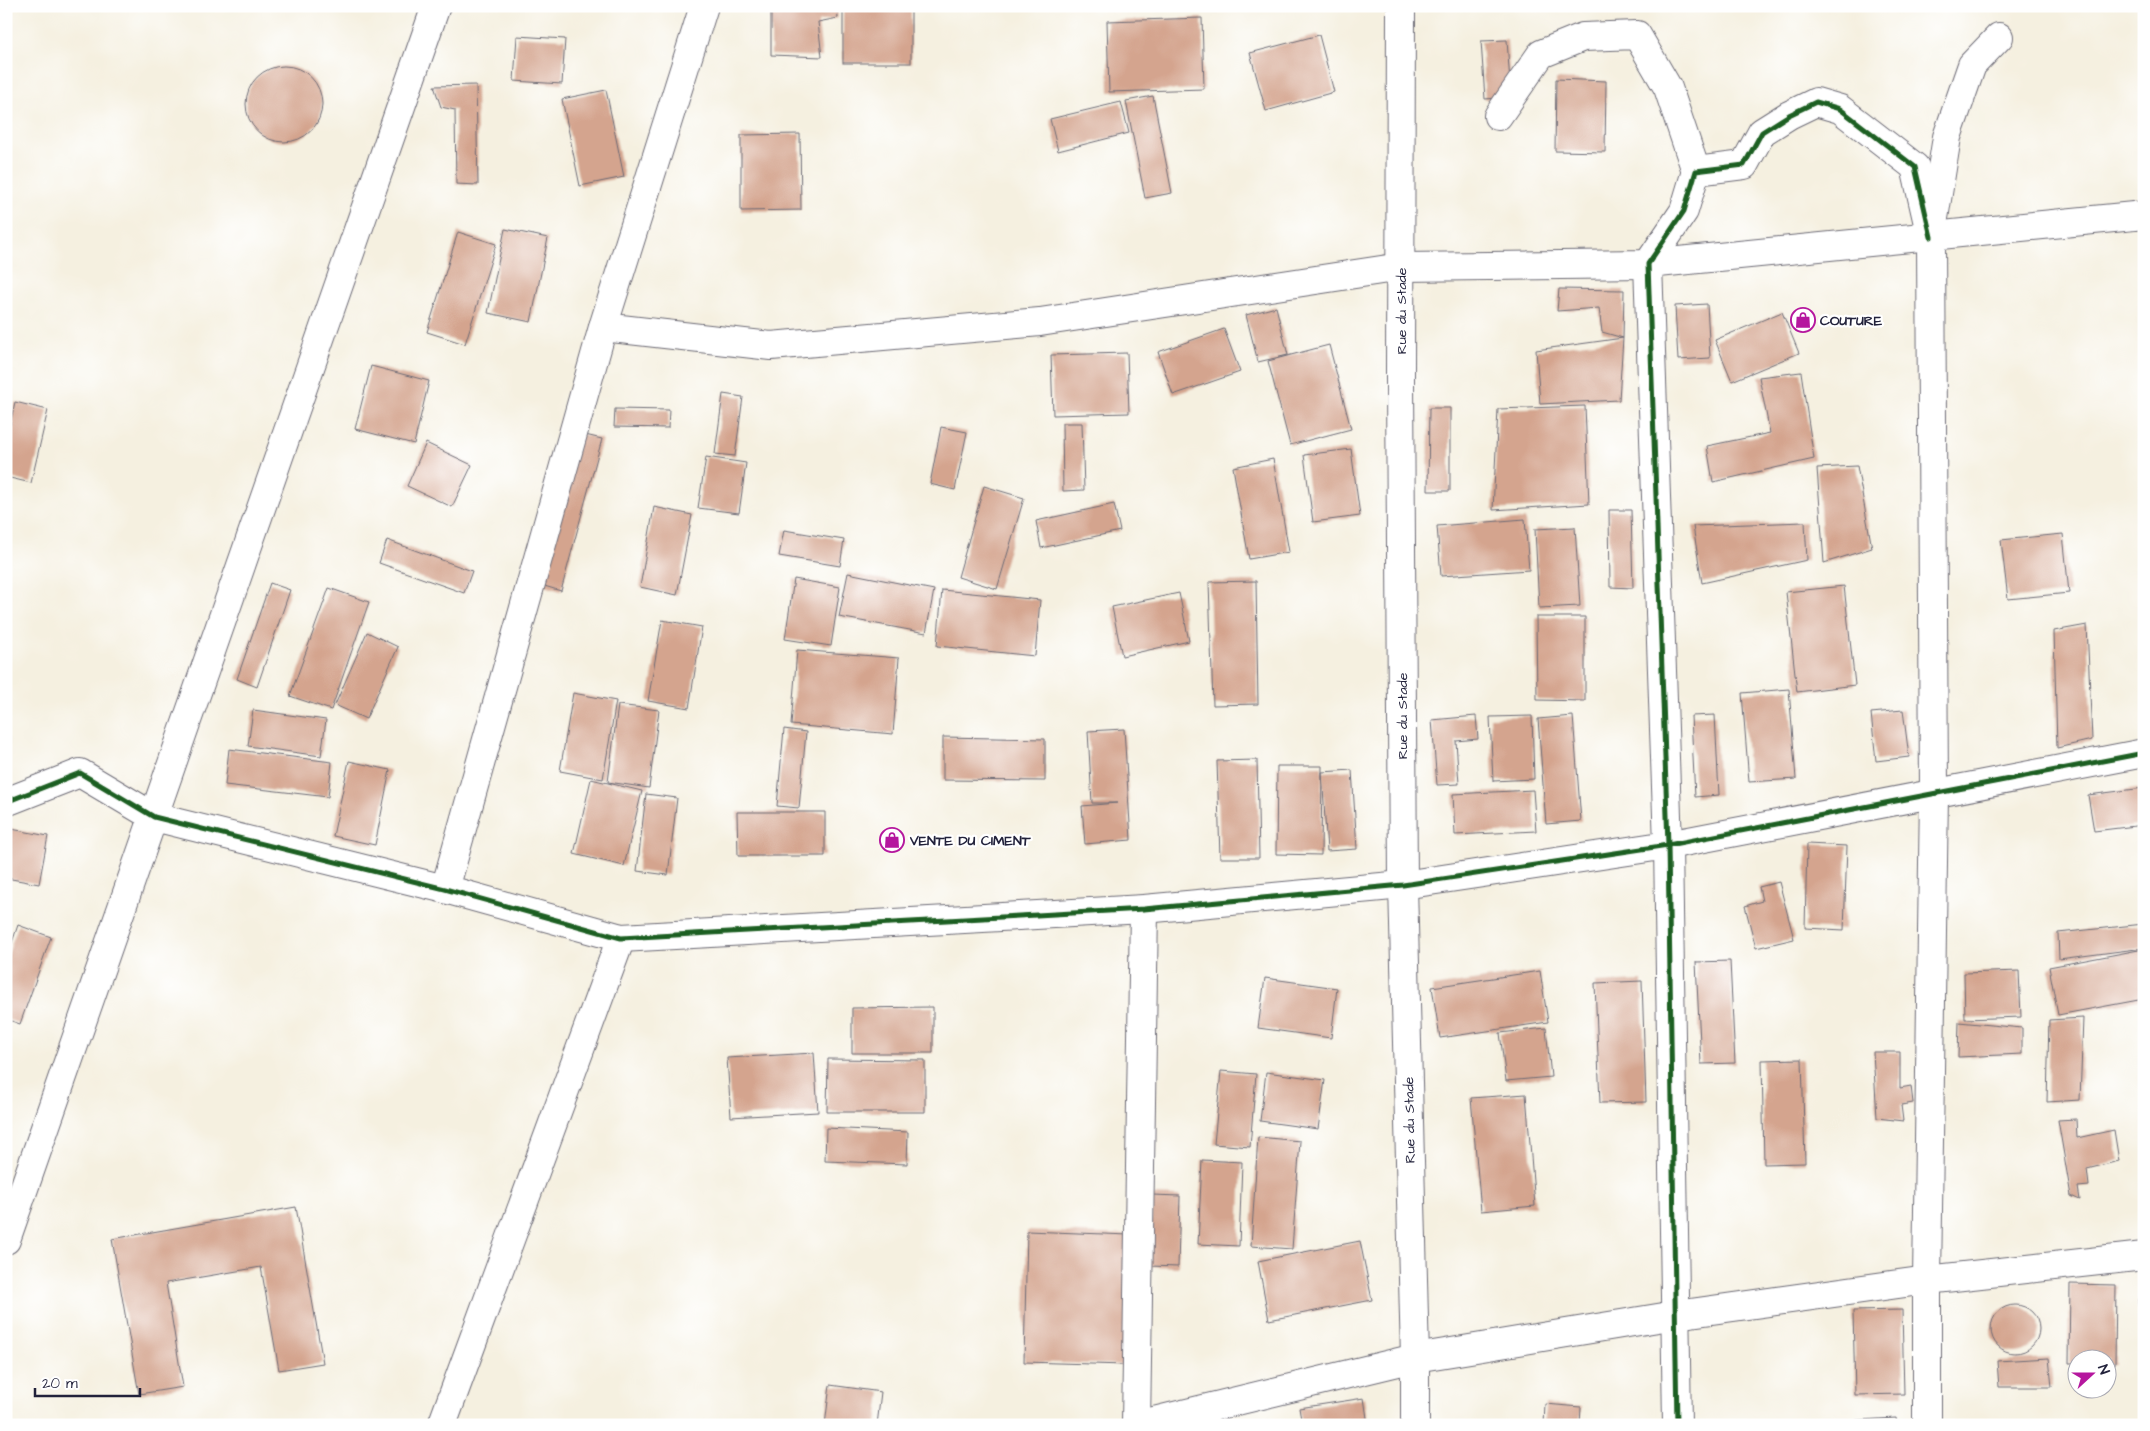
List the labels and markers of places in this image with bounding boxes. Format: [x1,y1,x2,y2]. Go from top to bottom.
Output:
shop icon: COUTURE [1790,307,1816,333]
place label: COUTURE [1820,311,1883,331]
shop icon: VENTE DU CIMENT [879,827,905,853]
place label: VENTE DU CIMENT [909,831,1031,851]

